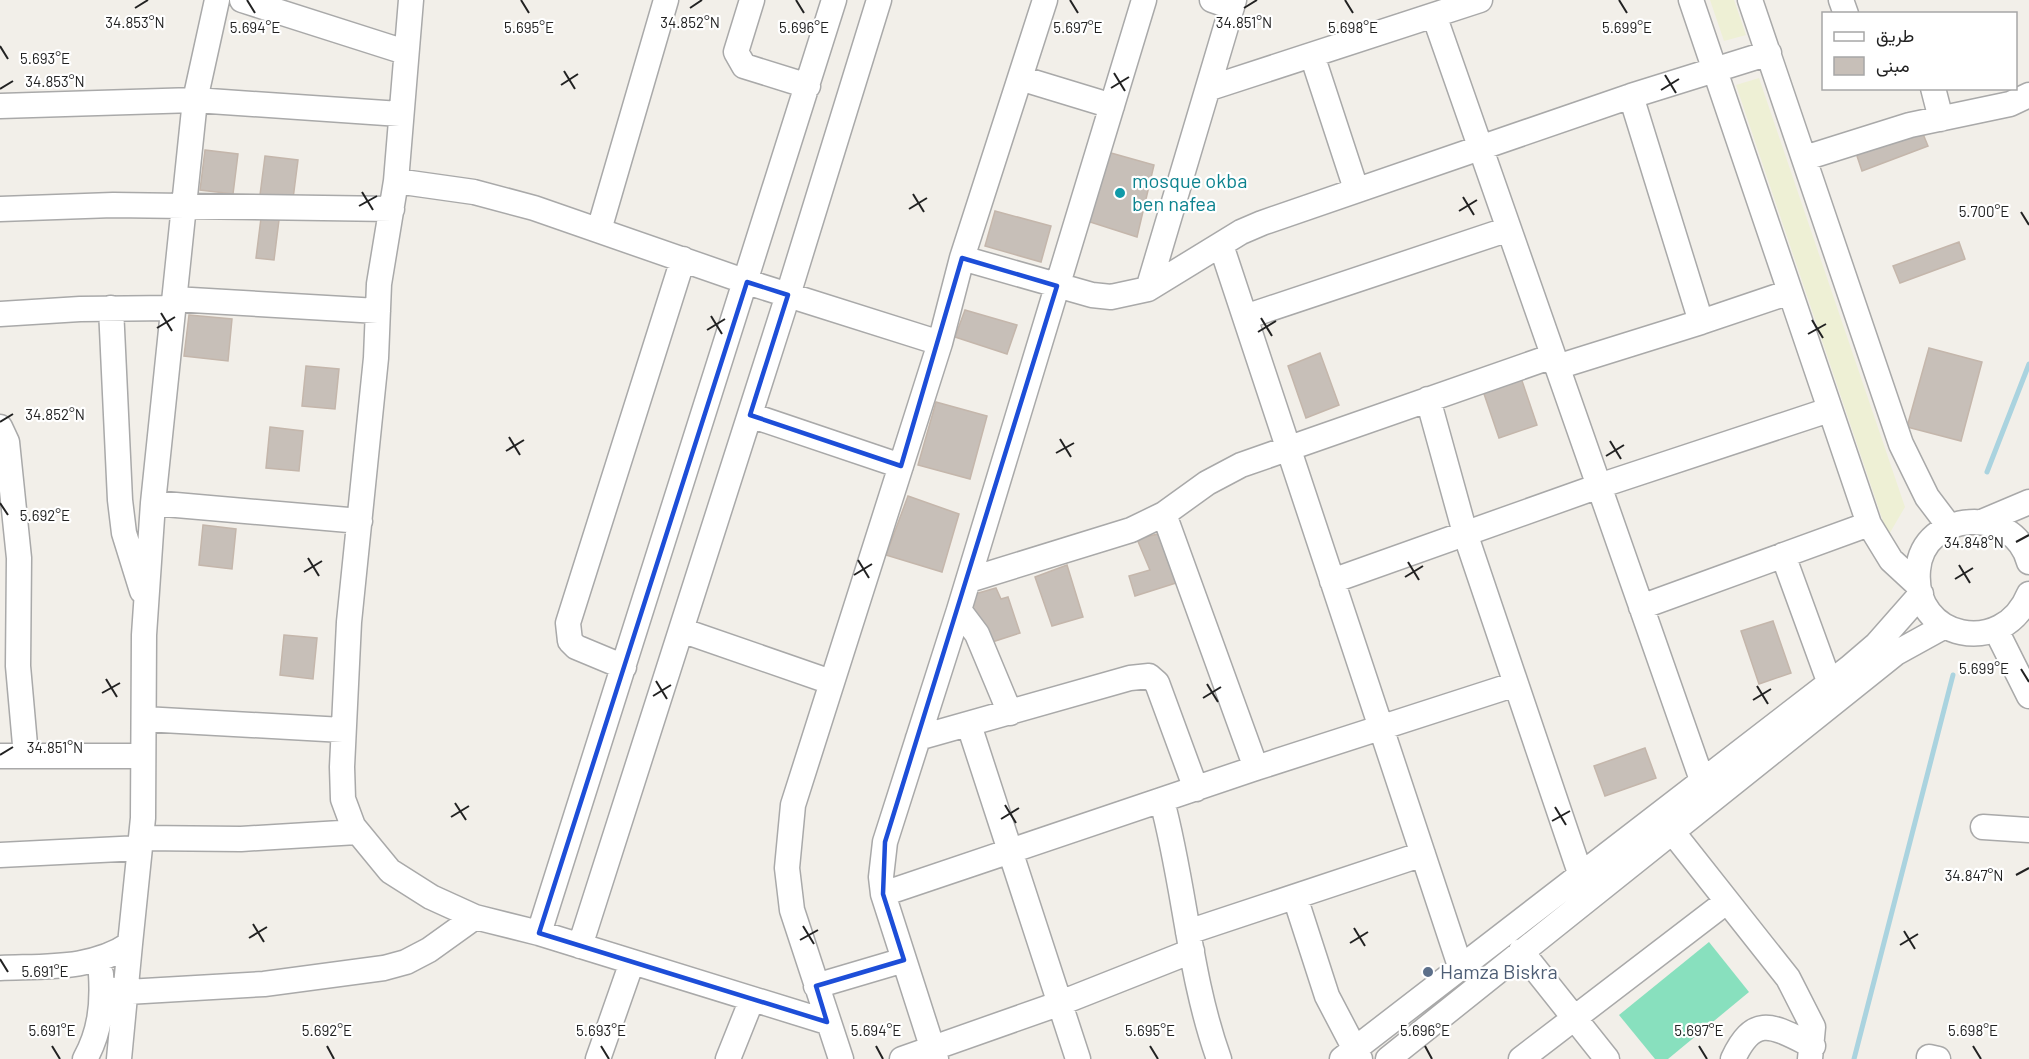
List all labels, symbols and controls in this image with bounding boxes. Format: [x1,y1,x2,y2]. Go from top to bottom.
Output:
legend [1822,12,2017,90]
text: 34.853°N [105,13,165,31]
text: 34.852°N [660,13,720,31]
text: 34.851°N [1216,13,1272,31]
text: 5.694°E [230,18,280,36]
text: 5.695°E [504,18,554,36]
text: 5.696°E [779,18,829,36]
text: 5.697°E [1053,18,1103,36]
text: 5.698°E [1328,18,1378,36]
text: 5.699°E [1602,18,1652,36]
text: طريق [1876,24,1914,47]
text: 5.693°E [20,49,70,67]
text: مبنى [1876,54,1910,77]
text: 34.853°N [25,72,85,90]
place label: mosque okba ben nafea [1132,168,1247,215]
marker: mosque okba ben nafea [1113,186,1127,200]
text: 5.700°E [1959,202,2009,220]
text: 34.852°N [25,405,85,423]
text: 5.692°E [20,506,70,524]
text: 34.848°N [1944,533,2004,551]
text: 5.699°E [1959,659,2009,677]
text: 34.851°N [27,738,83,756]
text: 34.847°N [1945,866,2003,884]
place label: Hamza Biskra [1440,959,1558,983]
text: 5.691°E [21,962,69,980]
marker: Hamza Biskra [1421,965,1435,979]
text: 5.691°E [28,1021,76,1039]
text: 5.692°E [302,1021,352,1039]
text: 5.693°E [576,1021,626,1039]
text: 5.694°E [851,1021,901,1039]
text: 5.695°E [1125,1021,1175,1039]
text: 5.696°E [1400,1021,1450,1039]
text: 5.697°E [1674,1021,1724,1039]
text: 5.698°E [1948,1021,1998,1039]

